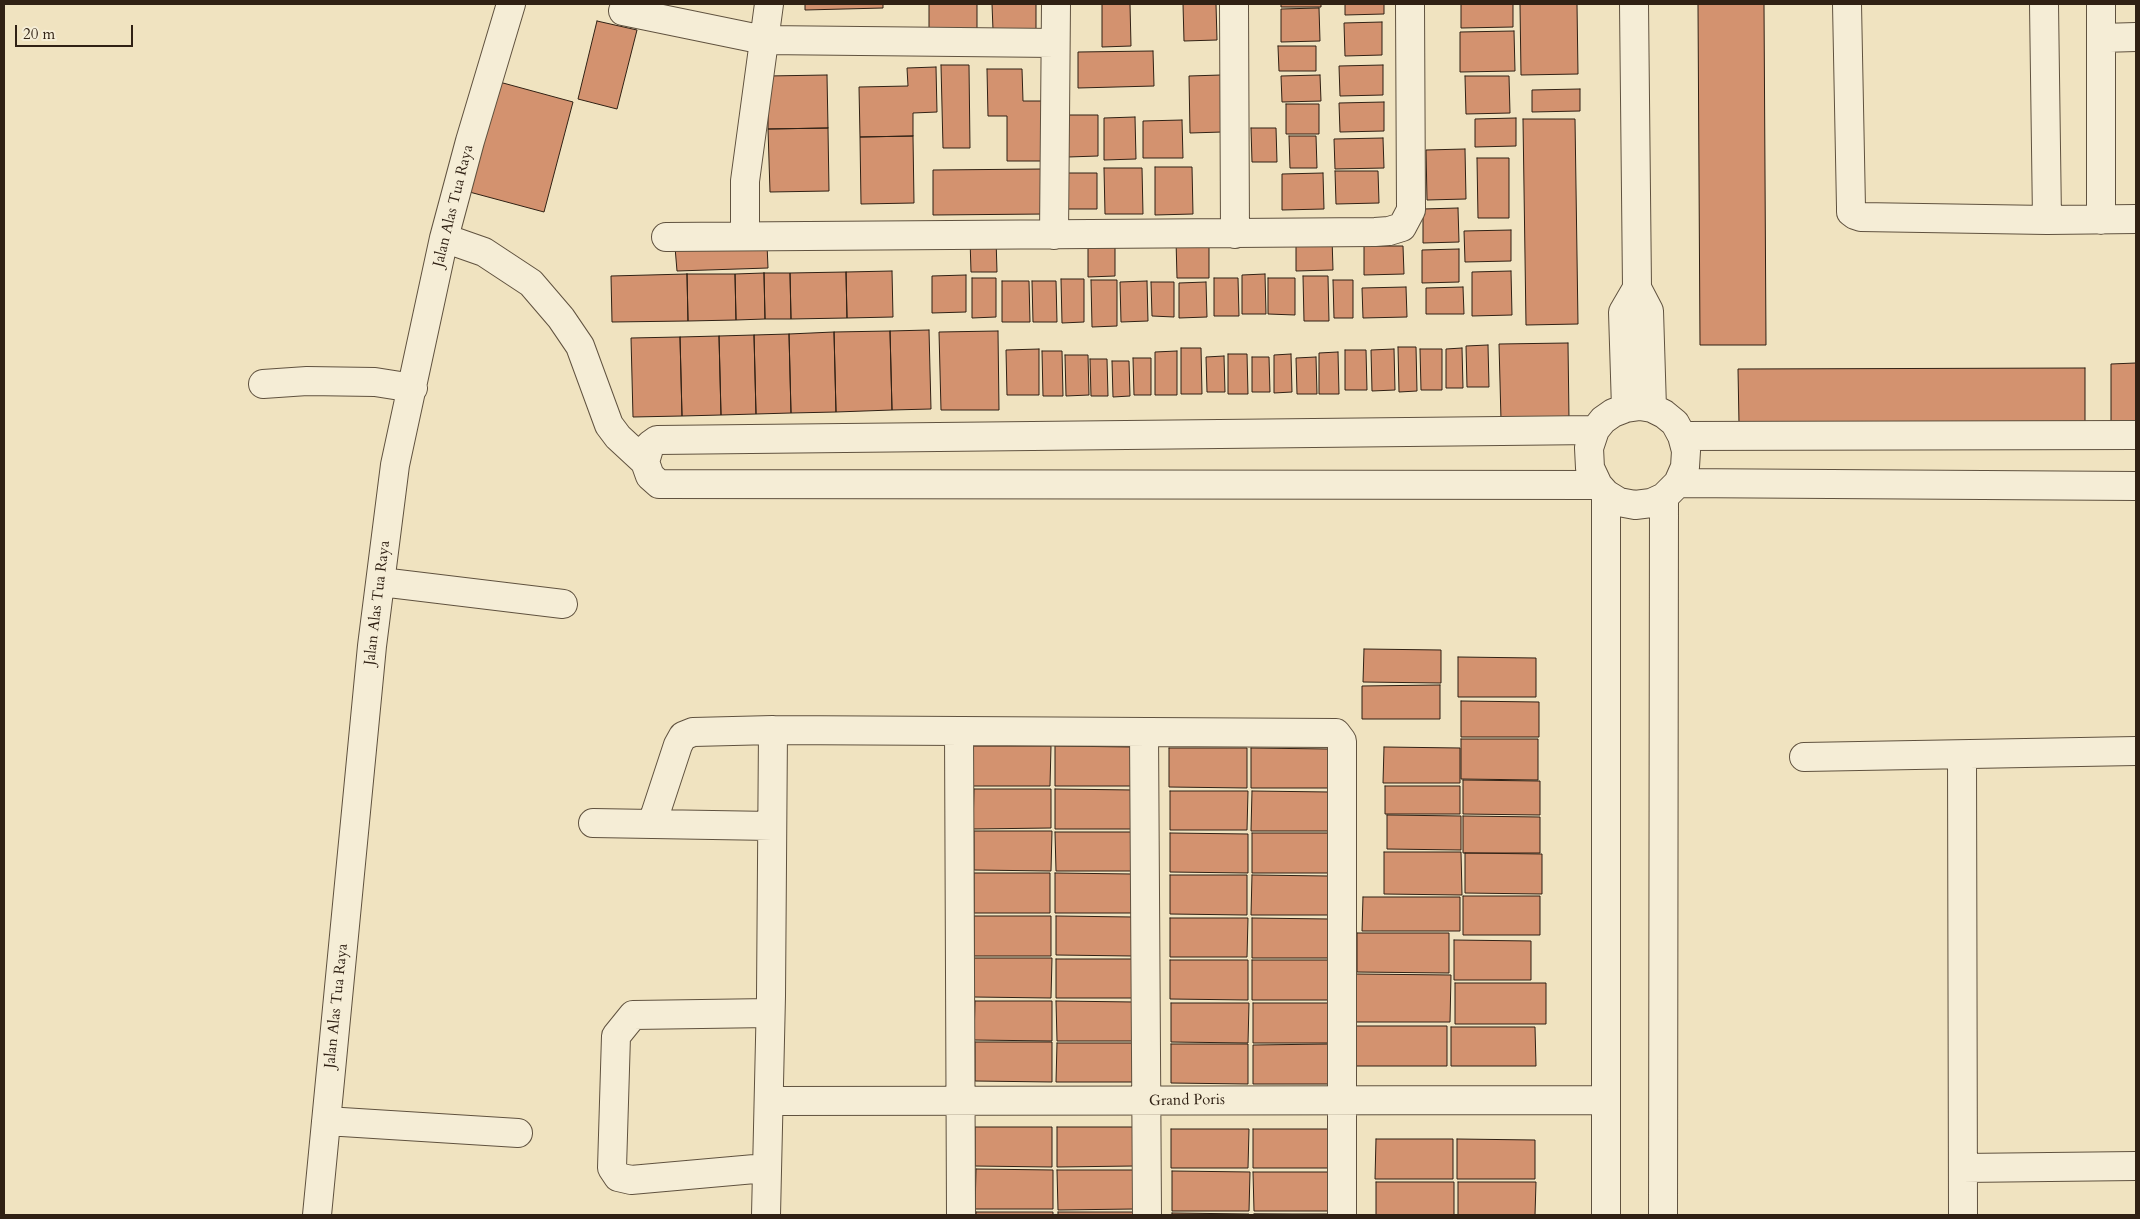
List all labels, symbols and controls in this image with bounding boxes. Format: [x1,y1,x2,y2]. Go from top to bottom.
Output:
scale bar [18,15,135,47]
text: 20 m [23,24,55,44]
street label: Jalan Alas Tua Raya [430,143,478,269]
street label: Jalan Alas Tua Raya [361,540,395,666]
street label: Jalan Alas Tua Raya [321,943,353,1069]
street label: Grand Poris [1149,1091,1225,1111]

